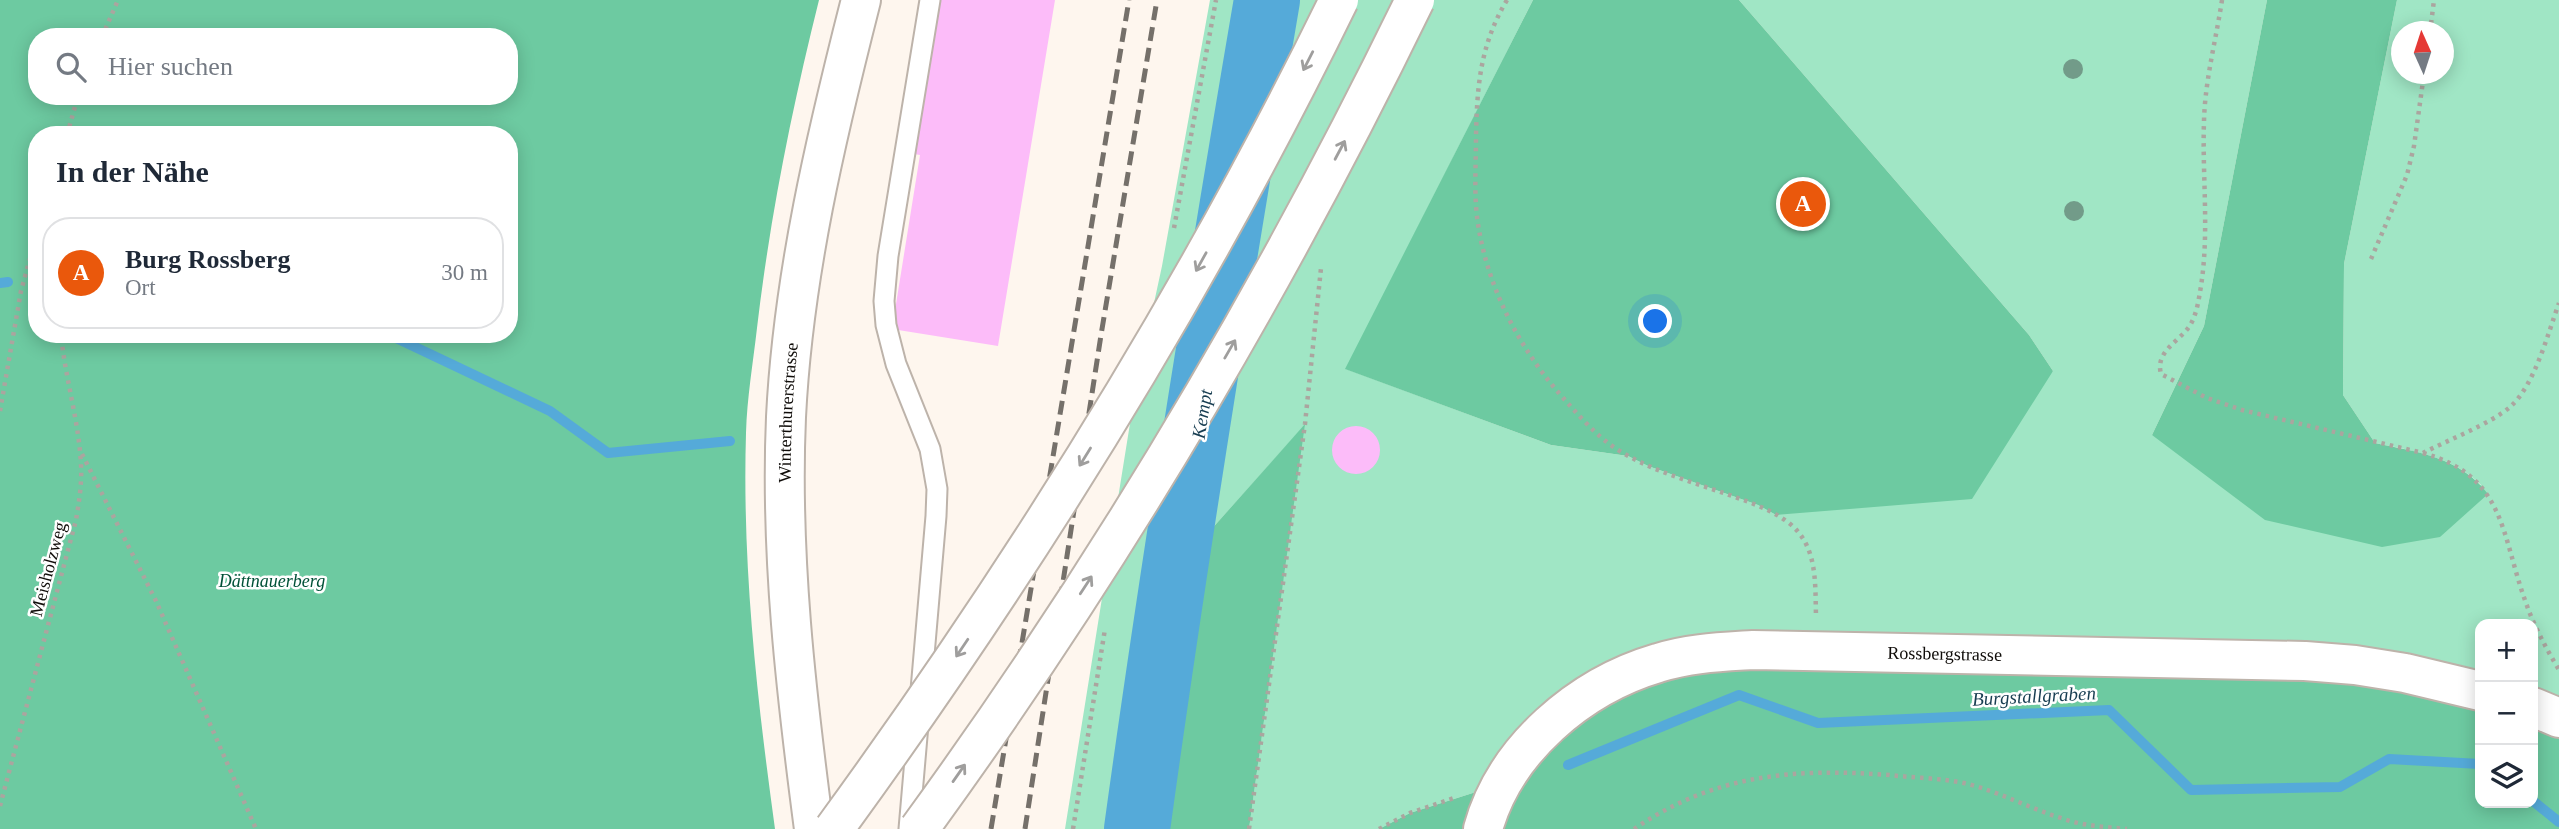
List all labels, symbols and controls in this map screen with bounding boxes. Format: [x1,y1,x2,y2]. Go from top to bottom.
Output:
north arrow [2391,21,2454,84]
search box [28,28,518,105]
icon: search [52,48,90,86]
one-way arrow [1301,50,1315,71]
text: Hier suchen [108,52,233,81]
one-way arrow [1334,140,1347,161]
text: In der Nähe [56,155,209,188]
pin: A [1780,178,1826,230]
text: Burg Rossberg [125,245,290,274]
one-way arrow [1194,251,1208,271]
text: A [73,260,89,285]
text: 30 m [441,260,488,285]
text: Ort [125,275,156,300]
your location [1638,304,1672,338]
one-way arrow [1223,340,1237,360]
street label: Winterthurerstrasse [775,341,802,483]
water label: Kempt [1188,387,1216,441]
one-way arrow [1078,447,1092,467]
street label: Meisholzweg [26,520,70,618]
park label: Dättnauerberg [218,571,325,591]
one-way arrow [1079,576,1093,595]
map controls [2475,619,2538,808]
button: + [2475,619,2538,682]
one-way arrow [955,638,969,658]
street label: Rossbergstrasse [1887,643,2002,665]
water label: Burgstallgraben [1972,682,2096,710]
button: − [2475,682,2538,745]
button: layers [2475,745,2538,808]
one-way arrow [952,764,966,784]

